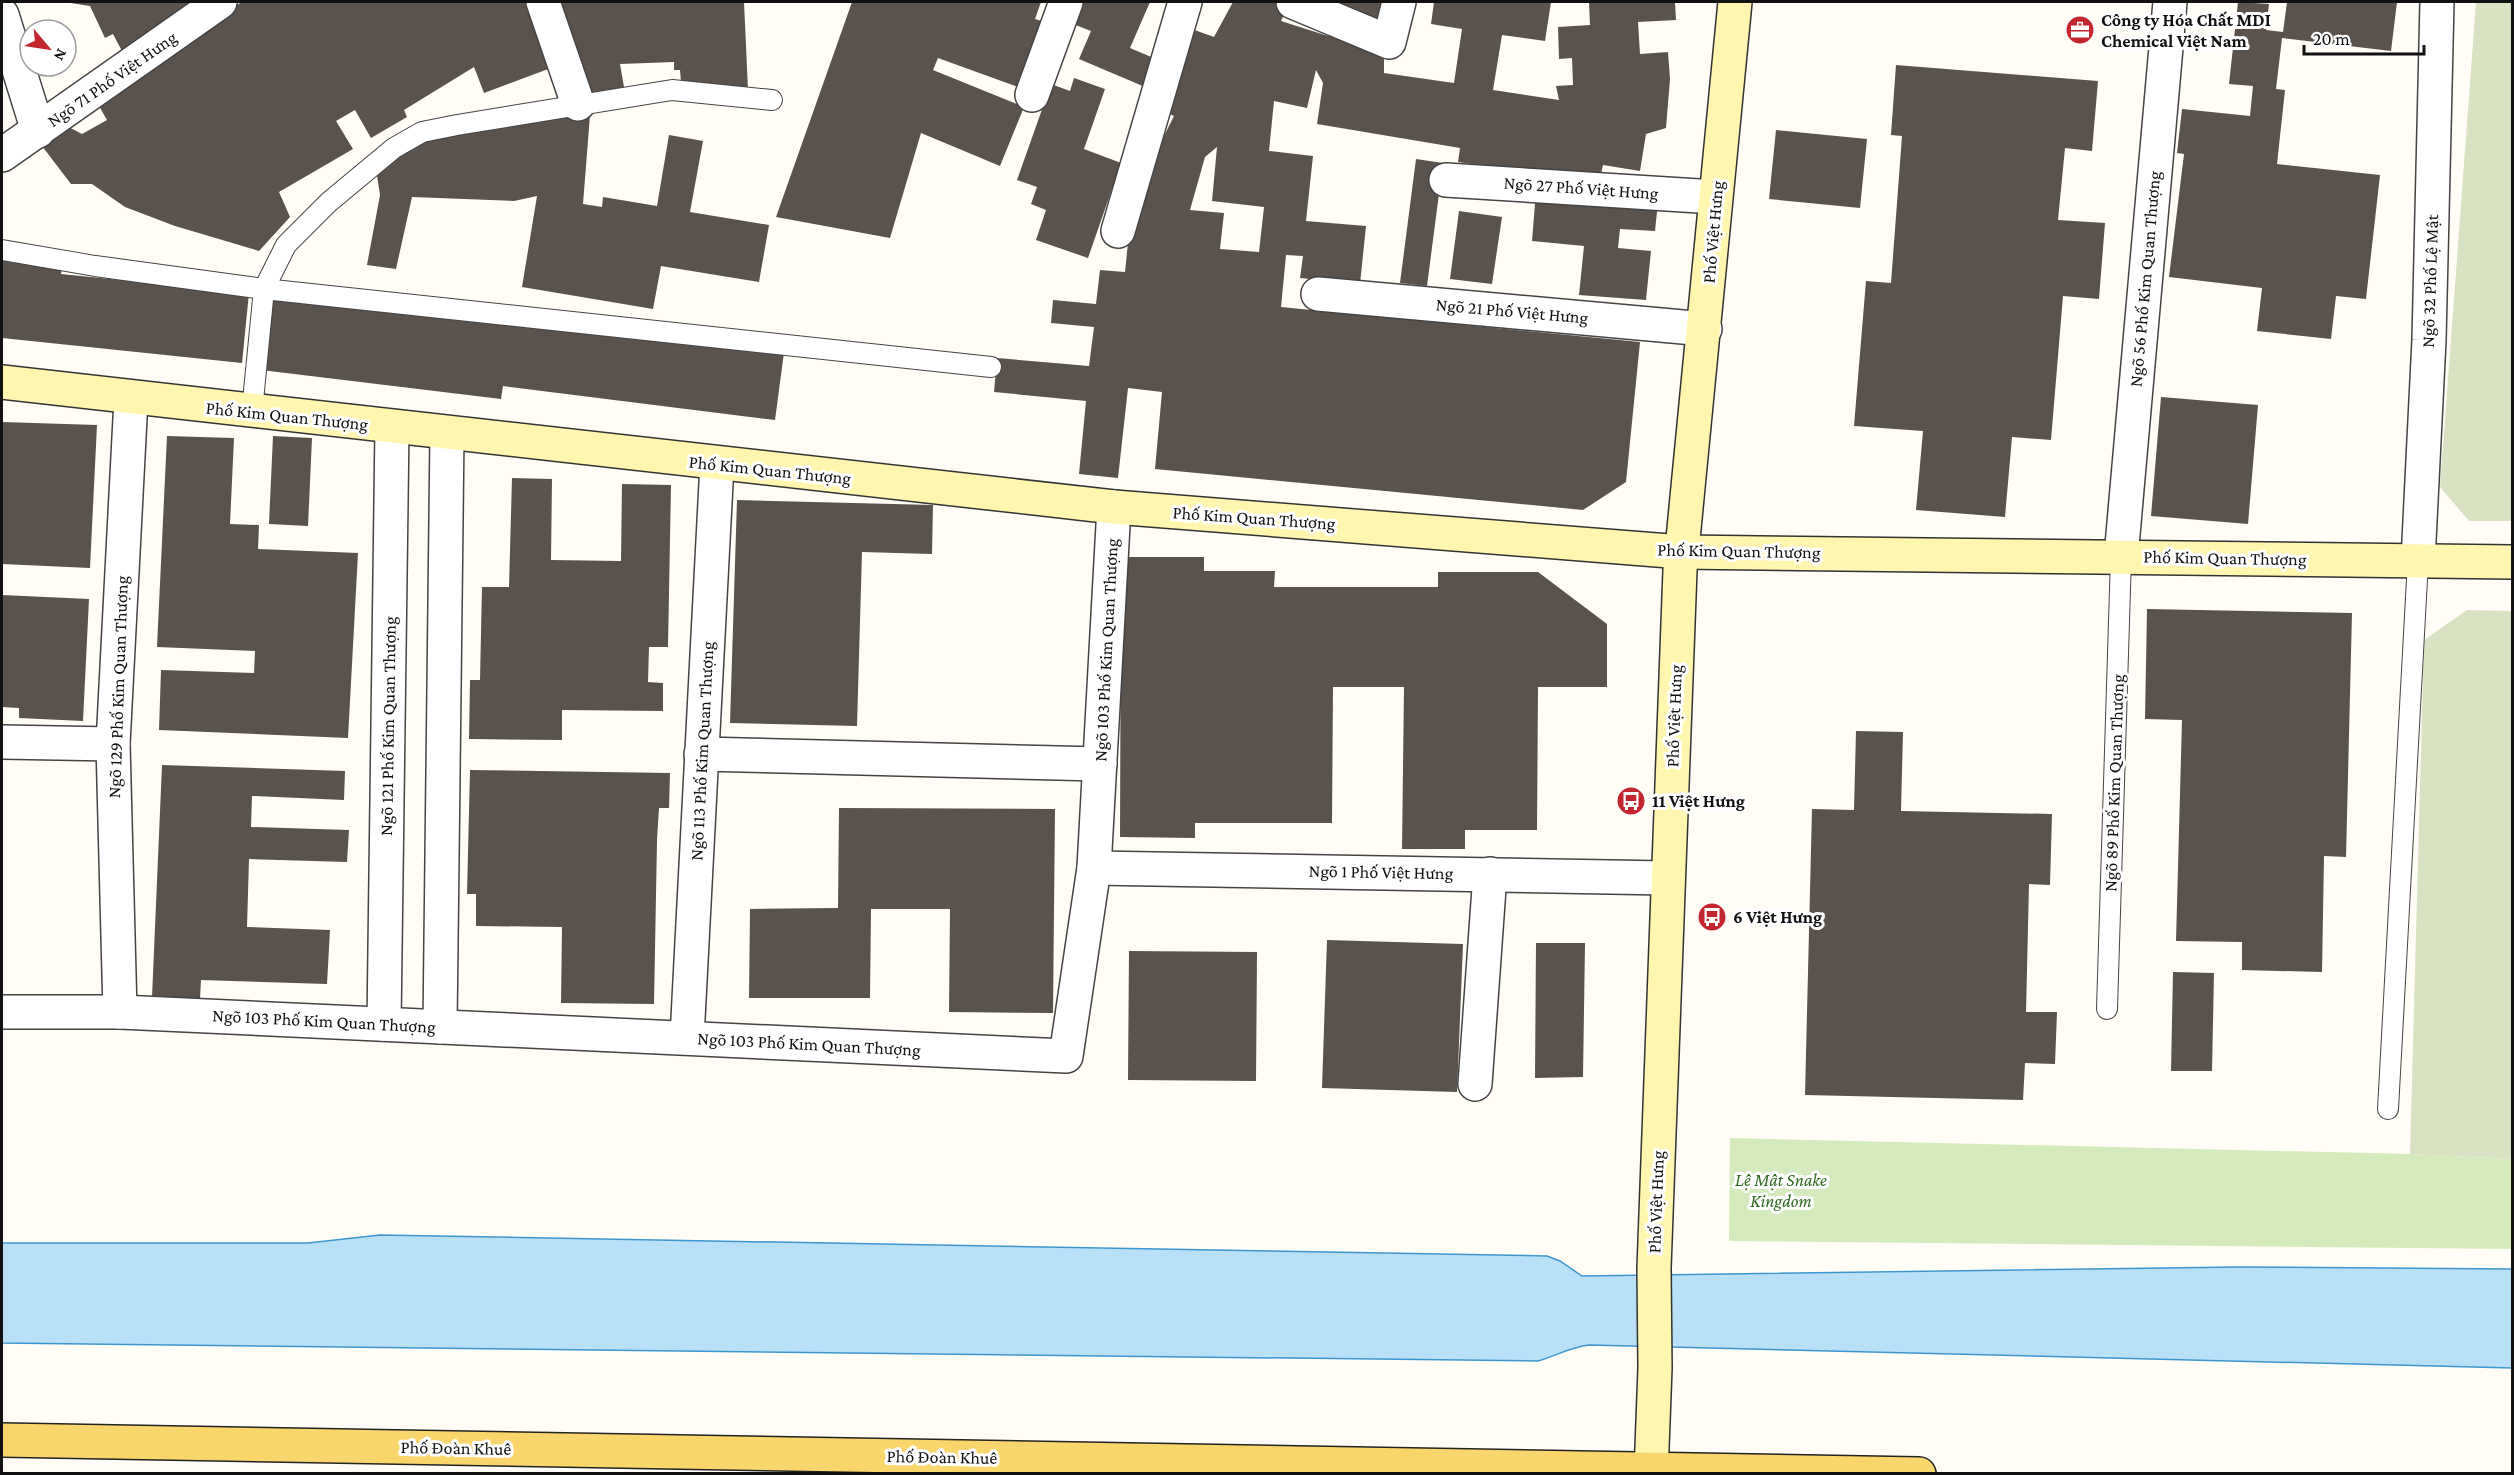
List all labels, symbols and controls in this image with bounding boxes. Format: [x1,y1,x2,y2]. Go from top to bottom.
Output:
place label: Công ty Hóa Chất MDI Chemical Việt Nam [2101,10,2271,51]
office icon: Công ty Hóa Chất MDI Chemical Việt Nam [2064,14,2096,46]
north arrow [18,18,78,78]
scale bar [2304,18,2424,56]
street label: Ngõ 71 Phố Việt Hưng [43,26,181,132]
text: 20 m [2313,29,2350,49]
street label: Ngõ 56 Phố Kim Quan Thượng [2126,170,2164,388]
street label: Ngõ 27 Phố Việt Hưng [1503,173,1659,203]
street label: Phố Việt Hưng [1699,180,1727,284]
street label: Ngõ 32 Phố Lệ Mật [2418,213,2442,348]
street label: Ngõ 21 Phố Việt Hưng [1435,294,1589,328]
street label: Phố Kim Quan Thượng [205,398,369,435]
street label: Phố Kim Quan Thượng [688,452,852,489]
street label: Phố Kim Quan Thượng [1172,502,1336,534]
street label: Ngõ 103 Phố Kim Quan Thượng [1090,538,1122,762]
street label: Phố Kim Quan Thượng [1657,540,1821,562]
street label: Phố Kim Quan Thượng [2143,547,2307,569]
street label: Ngõ 129 Phố Kim Quan Thượng [104,575,132,799]
street label: Ngõ 121 Phố Kim Quan Thượng [376,616,400,836]
street label: Ngõ 113 Phố Kim Quan Thượng [686,641,718,861]
street label: Phố Việt Hưng [1662,664,1686,768]
street label: Ngõ 89 Phố Kim Quan Thượng [2100,674,2128,892]
bus stop icon: 11 Việt Hưng [1615,785,1647,817]
place label: 11 Việt Hưng [1652,791,1745,811]
street label: Ngõ 1 Phố Việt Hưng [1309,861,1454,883]
bus stop icon: 6 Việt Hưng [1696,901,1728,933]
place label: 6 Việt Hưng [1733,907,1822,927]
street label: Ngõ 103 Phố Kim Quan Thượng [212,1005,436,1037]
street label: Ngõ 103 Phố Kim Quan Thượng [697,1028,921,1060]
street label: Phố Việt Hưng [1644,1150,1668,1254]
park label: Lệ Mật Snake Kingdom [1735,1170,1827,1211]
street label: Phố Đoàn Khuê [400,1437,512,1459]
street label: Phố Đoàn Khuê [886,1446,998,1468]

